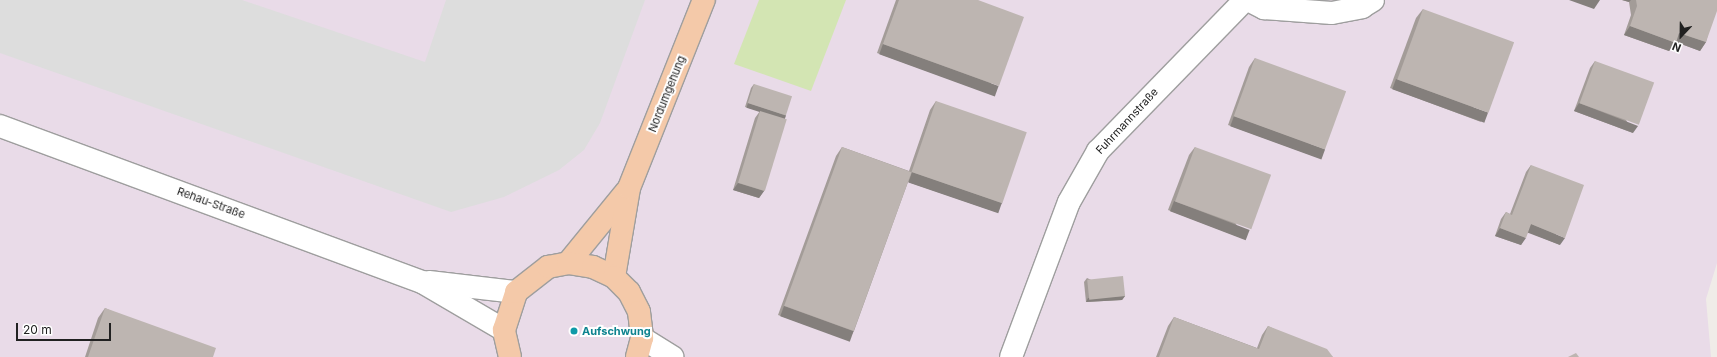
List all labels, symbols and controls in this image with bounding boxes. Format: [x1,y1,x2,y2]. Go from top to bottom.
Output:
north arrow [1661,16,1701,56]
text: N [1670,39,1683,55]
street label: Nordumgehung [646,54,688,134]
street label: Fuhrmannstraße [1093,85,1161,157]
street label: Rehau-Straße [175,185,247,221]
scale bar [18,315,113,341]
text: 20 m [23,322,52,337]
place label: Aufschwung [582,324,651,338]
marker: Aufschwung [569,326,579,336]

